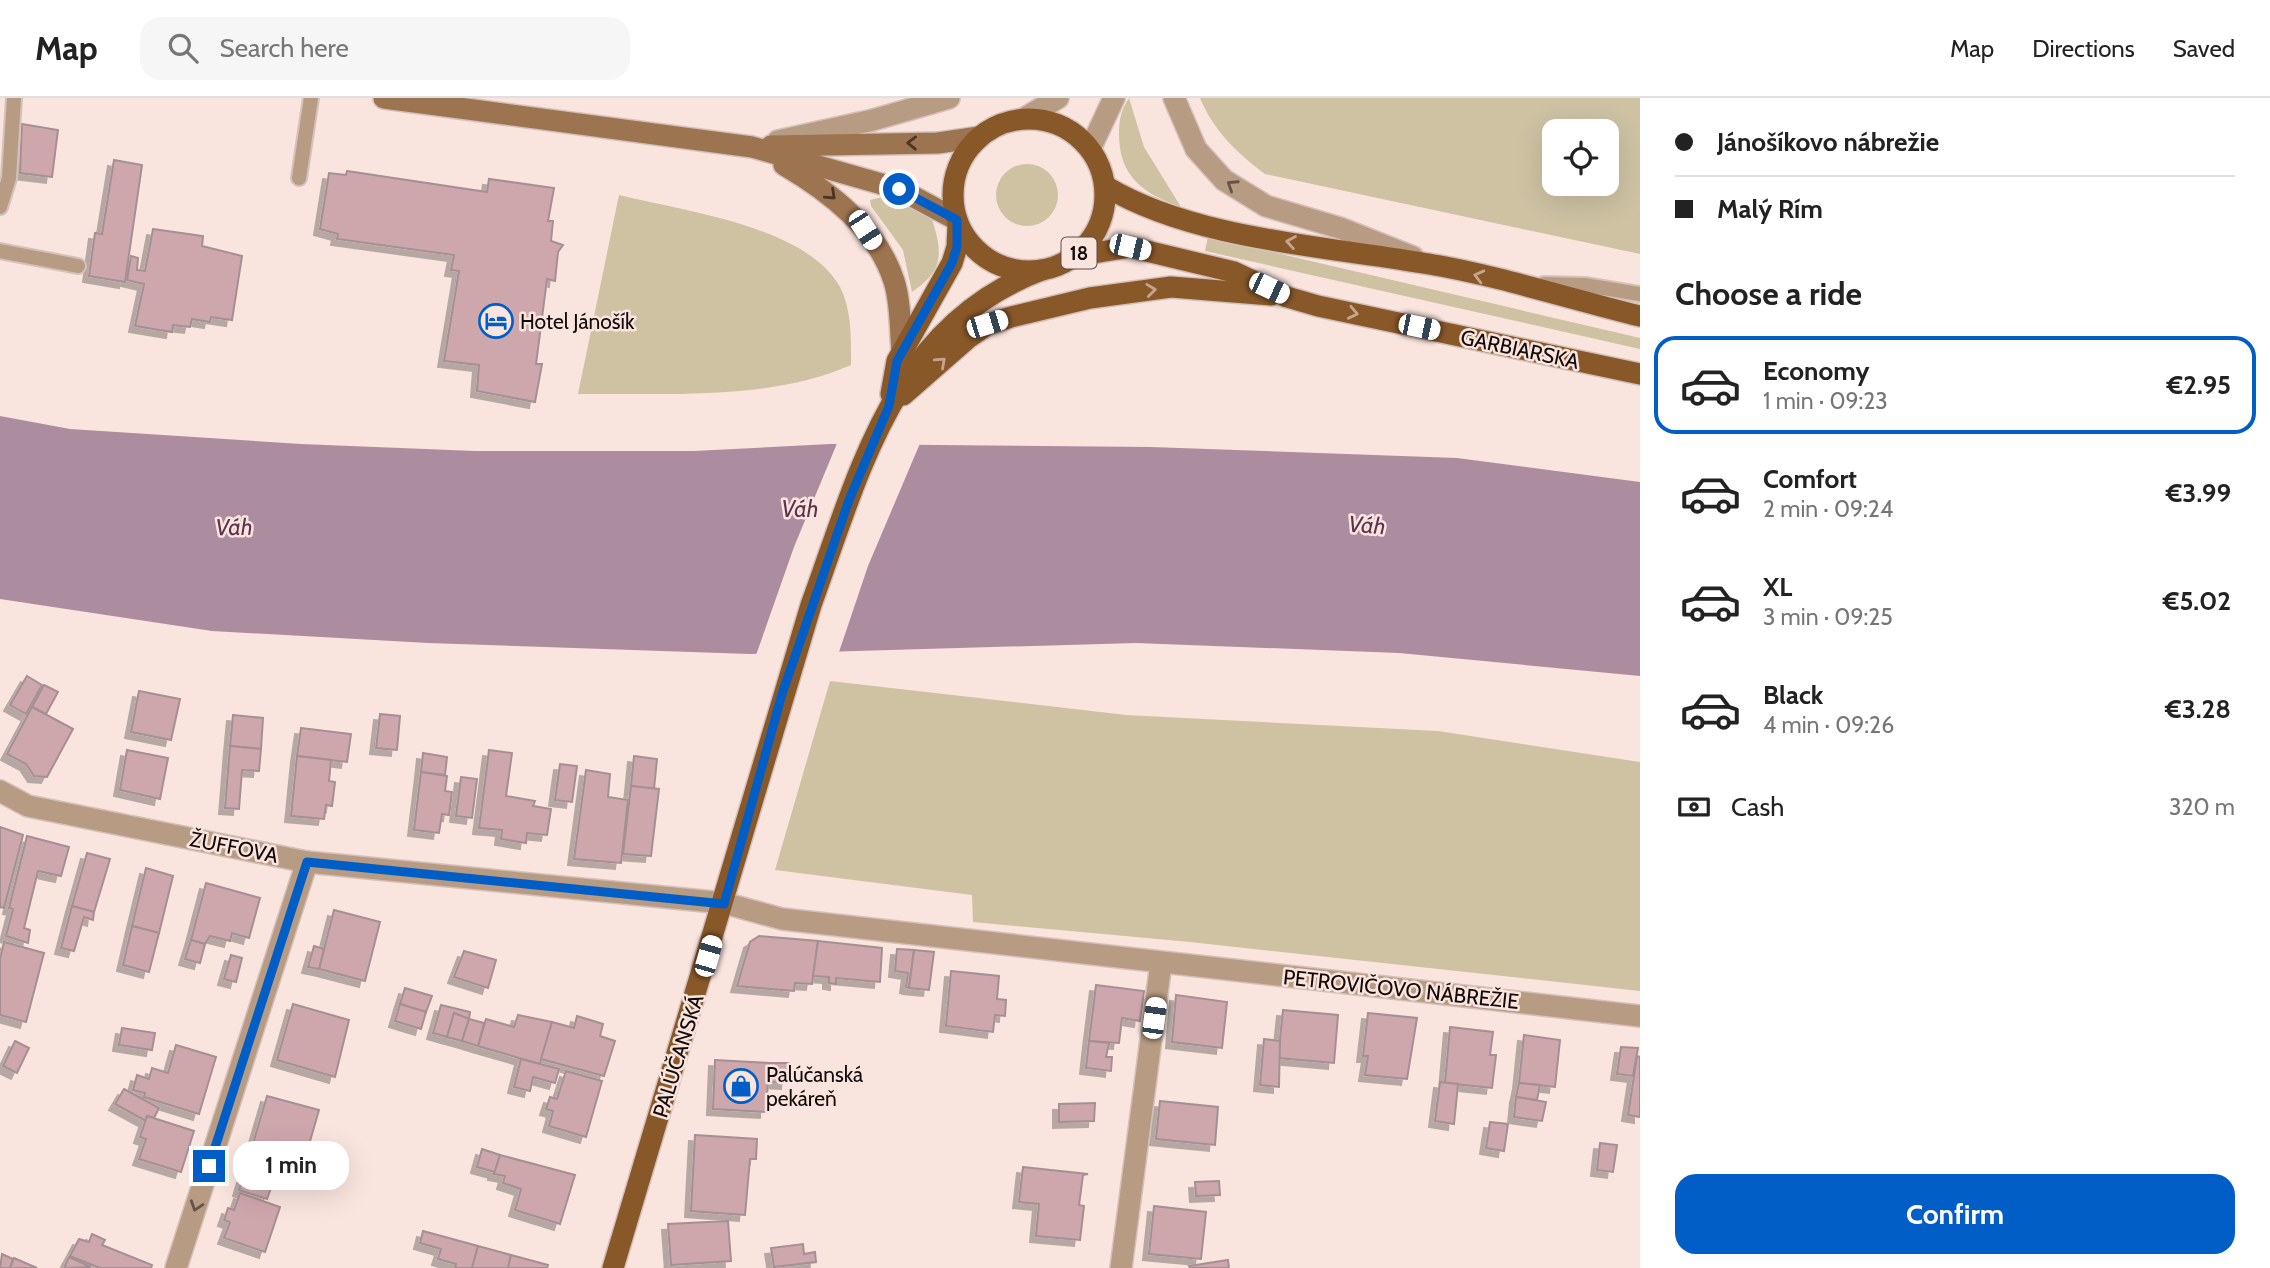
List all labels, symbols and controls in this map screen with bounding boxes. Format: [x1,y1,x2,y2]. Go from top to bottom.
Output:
search box [140,17,630,80]
text: Map [35,28,98,68]
icon: search [164,29,202,67]
text: Search here [220,32,349,64]
text: Map [1950,34,1994,63]
text: Directions [2032,34,2135,63]
text: Saved [2173,34,2235,63]
map controls [1542,119,1619,196]
button: locate [1542,119,1619,196]
text: Jánošíkovo nábrežie [1717,126,1939,158]
one-way arrow [906,135,916,151]
route start [883,173,915,205]
one-way arrow [1227,180,1240,193]
one-way arrow [823,187,836,200]
text: Malý Rím [1717,193,1823,225]
car [845,207,886,253]
car [1108,232,1153,262]
one-way arrow [1286,235,1297,250]
road number: 18 [1062,238,1096,268]
car [1246,270,1293,306]
one-way arrow [1473,270,1485,284]
text: Choose a ride [1675,274,1862,313]
one-way arrow [1145,282,1157,297]
hotel icon: Hotel Jánošík [477,302,515,340]
one-way arrow [1347,305,1359,320]
car [964,308,1011,340]
place label: Hotel Jánošík [520,309,635,334]
car [1397,312,1442,342]
street label: GARBIARSKA [1459,324,1581,374]
icon: car [1679,354,1742,417]
text: Economy [1763,355,1869,387]
one-way arrow [933,358,946,370]
text: €2.95 [2167,369,2231,401]
text: 1 min · 09:23 [1763,387,1888,415]
icon: car [1679,462,1742,525]
text: Comfort [1763,463,1857,495]
text: €3.99 [2166,477,2231,509]
water label: Váh [782,495,818,523]
text: 2 min · 09:24 [1763,495,1893,523]
water label: Váh [1348,510,1386,540]
water label: Váh [215,513,253,541]
icon: car [1679,570,1742,633]
text: XL [1763,571,1792,603]
text: €5.02 [2163,585,2231,617]
text: 3 min · 09:25 [1763,603,1893,631]
icon: car [1679,678,1742,741]
text: Black [1763,679,1823,711]
text: €3.28 [2165,693,2231,725]
text: 4 min · 09:26 [1763,711,1894,739]
icon: cash [1675,788,1713,826]
text: Cash [1731,791,1784,823]
text: 320 m [2169,793,2235,821]
street label: ŽUFFOVA [188,825,280,868]
car [693,933,724,979]
street label: PETROVIČOVO NÁBREŽIE [1282,963,1520,1014]
street label: PALÚČANSKÁ [647,991,709,1120]
car [1141,996,1168,1040]
place label: Palúčanská pekáreň [766,1062,863,1111]
shop icon: Palúčanská pekáreň [722,1067,760,1105]
callout: 1 min [234,1142,349,1190]
route end [193,1150,225,1182]
text: 1 min [265,1151,317,1179]
button: Confirm [1675,1174,2235,1254]
one-way arrow [190,1200,204,1212]

